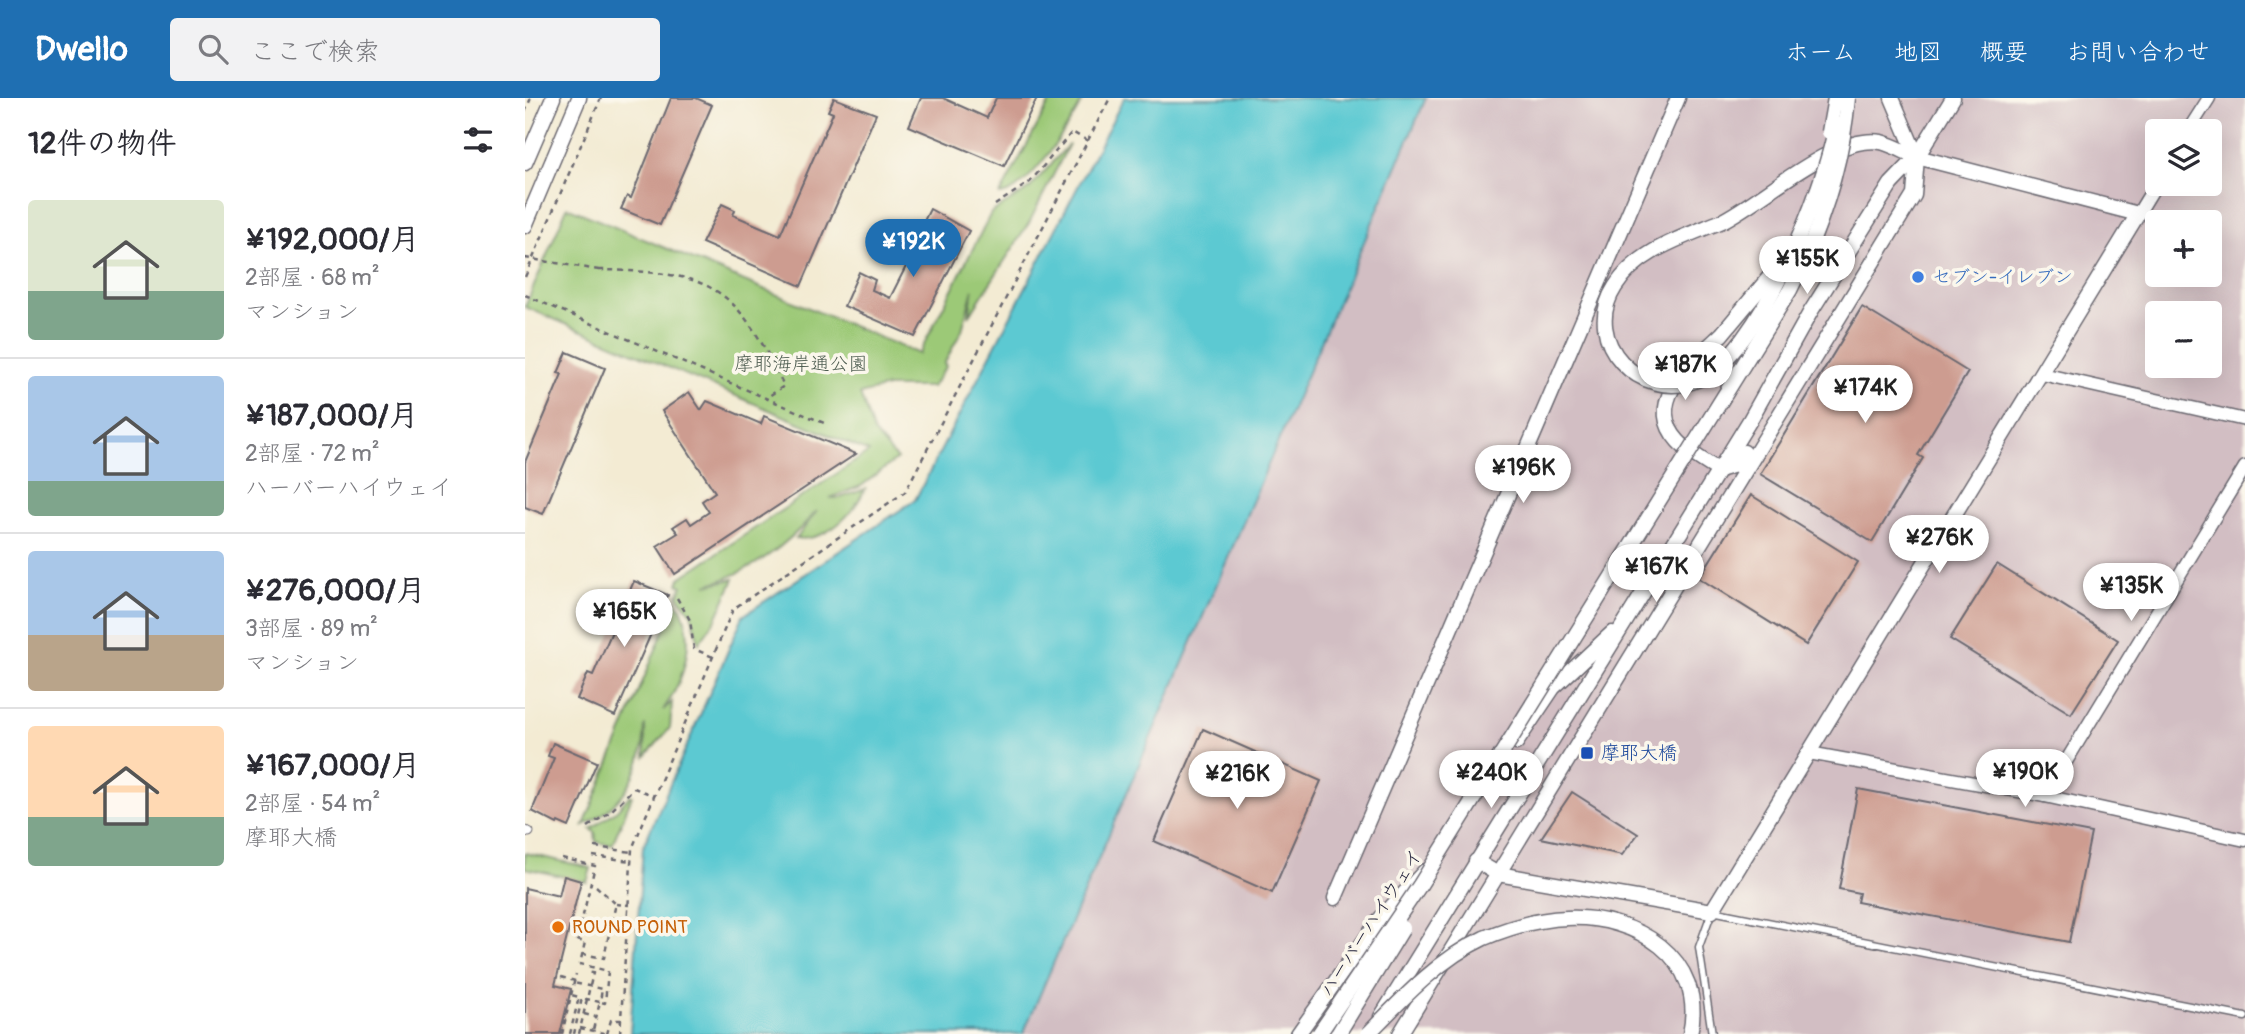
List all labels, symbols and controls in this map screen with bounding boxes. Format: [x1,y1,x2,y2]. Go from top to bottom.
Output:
search box [170,18,660,81]
text: Dwello [35,29,128,70]
icon: search [194,30,232,68]
text: ここで検索 [250,36,380,68]
text: ホーム [1785,38,1856,67]
text: 地図 [1894,38,1942,67]
text: 概要 [1980,38,2028,67]
text: お問い合わせ [2066,38,2210,67]
map controls [2145,119,2222,378]
button: layers [2145,119,2222,196]
icon: filters [459,121,497,159]
text: 12件の物件 [28,125,177,162]
button: + [2145,210,2222,287]
pin: ¥192K [864,220,962,279]
text: ¥192,000/月 [245,221,420,258]
text: ¥192K [881,227,945,256]
icon: home [84,228,168,312]
pin: ¥155K [1758,236,1856,296]
text: ¥155K [1775,244,1839,273]
text: 2部屋 · 68 m² [245,263,380,292]
place label: セブン-イレブン [1932,265,2073,289]
marker: セブン-イレブン [1910,269,1926,285]
text: マンション [245,297,359,326]
button: − [2145,301,2222,378]
pin: ¥187K [1636,342,1734,402]
text: ¥187K [1654,350,1716,379]
park label: 摩耶海岸通公園 [734,352,868,376]
pin: ¥174K [1816,366,1914,425]
text: ¥174K [1833,373,1897,402]
text: ¥187,000/月 [245,397,418,434]
icon: home [84,404,168,488]
text: 2部屋 · 72 m² [245,439,380,468]
pin: ¥196K [1474,446,1572,505]
text: ¥196K [1491,453,1555,482]
text: ハーバーハイウェイ [245,473,452,502]
pin: ¥276K [1890,516,1988,575]
text: ¥276K [1905,523,1973,552]
pin: ¥167K [1607,545,1705,604]
text: ¥167K [1624,552,1688,581]
pin: ¥135K [2082,564,2180,623]
text: ¥135K [2099,571,2163,600]
text: ¥276,000/月 [245,572,426,609]
icon: home [84,579,168,663]
pin: ¥165K [575,589,673,649]
text: ¥165K [592,597,656,626]
text: 3部屋 · 89 m² [245,614,378,643]
text: マンション [245,648,359,677]
place label: 摩耶大橋 [1601,741,1677,765]
marker: 摩耶大橋 [1579,745,1595,761]
text: ¥167,000/月 [245,747,420,784]
pin: ¥240K [1442,750,1540,810]
pin: ¥190K [1976,750,2074,809]
pin: ¥216K [1188,752,1286,811]
icon: home [84,754,168,838]
text: ¥190K [1992,757,2058,786]
text: ¥240K [1455,758,1527,787]
text: ¥216K [1204,759,1270,788]
text: 2部屋 · 54 m² [245,789,380,818]
text: 摩耶大橋 [245,823,337,852]
street label: ハーバーハイウェイ [1314,845,1428,1001]
place label: ROUND POINT [572,915,688,939]
marker: ROUND POINT [550,919,566,935]

